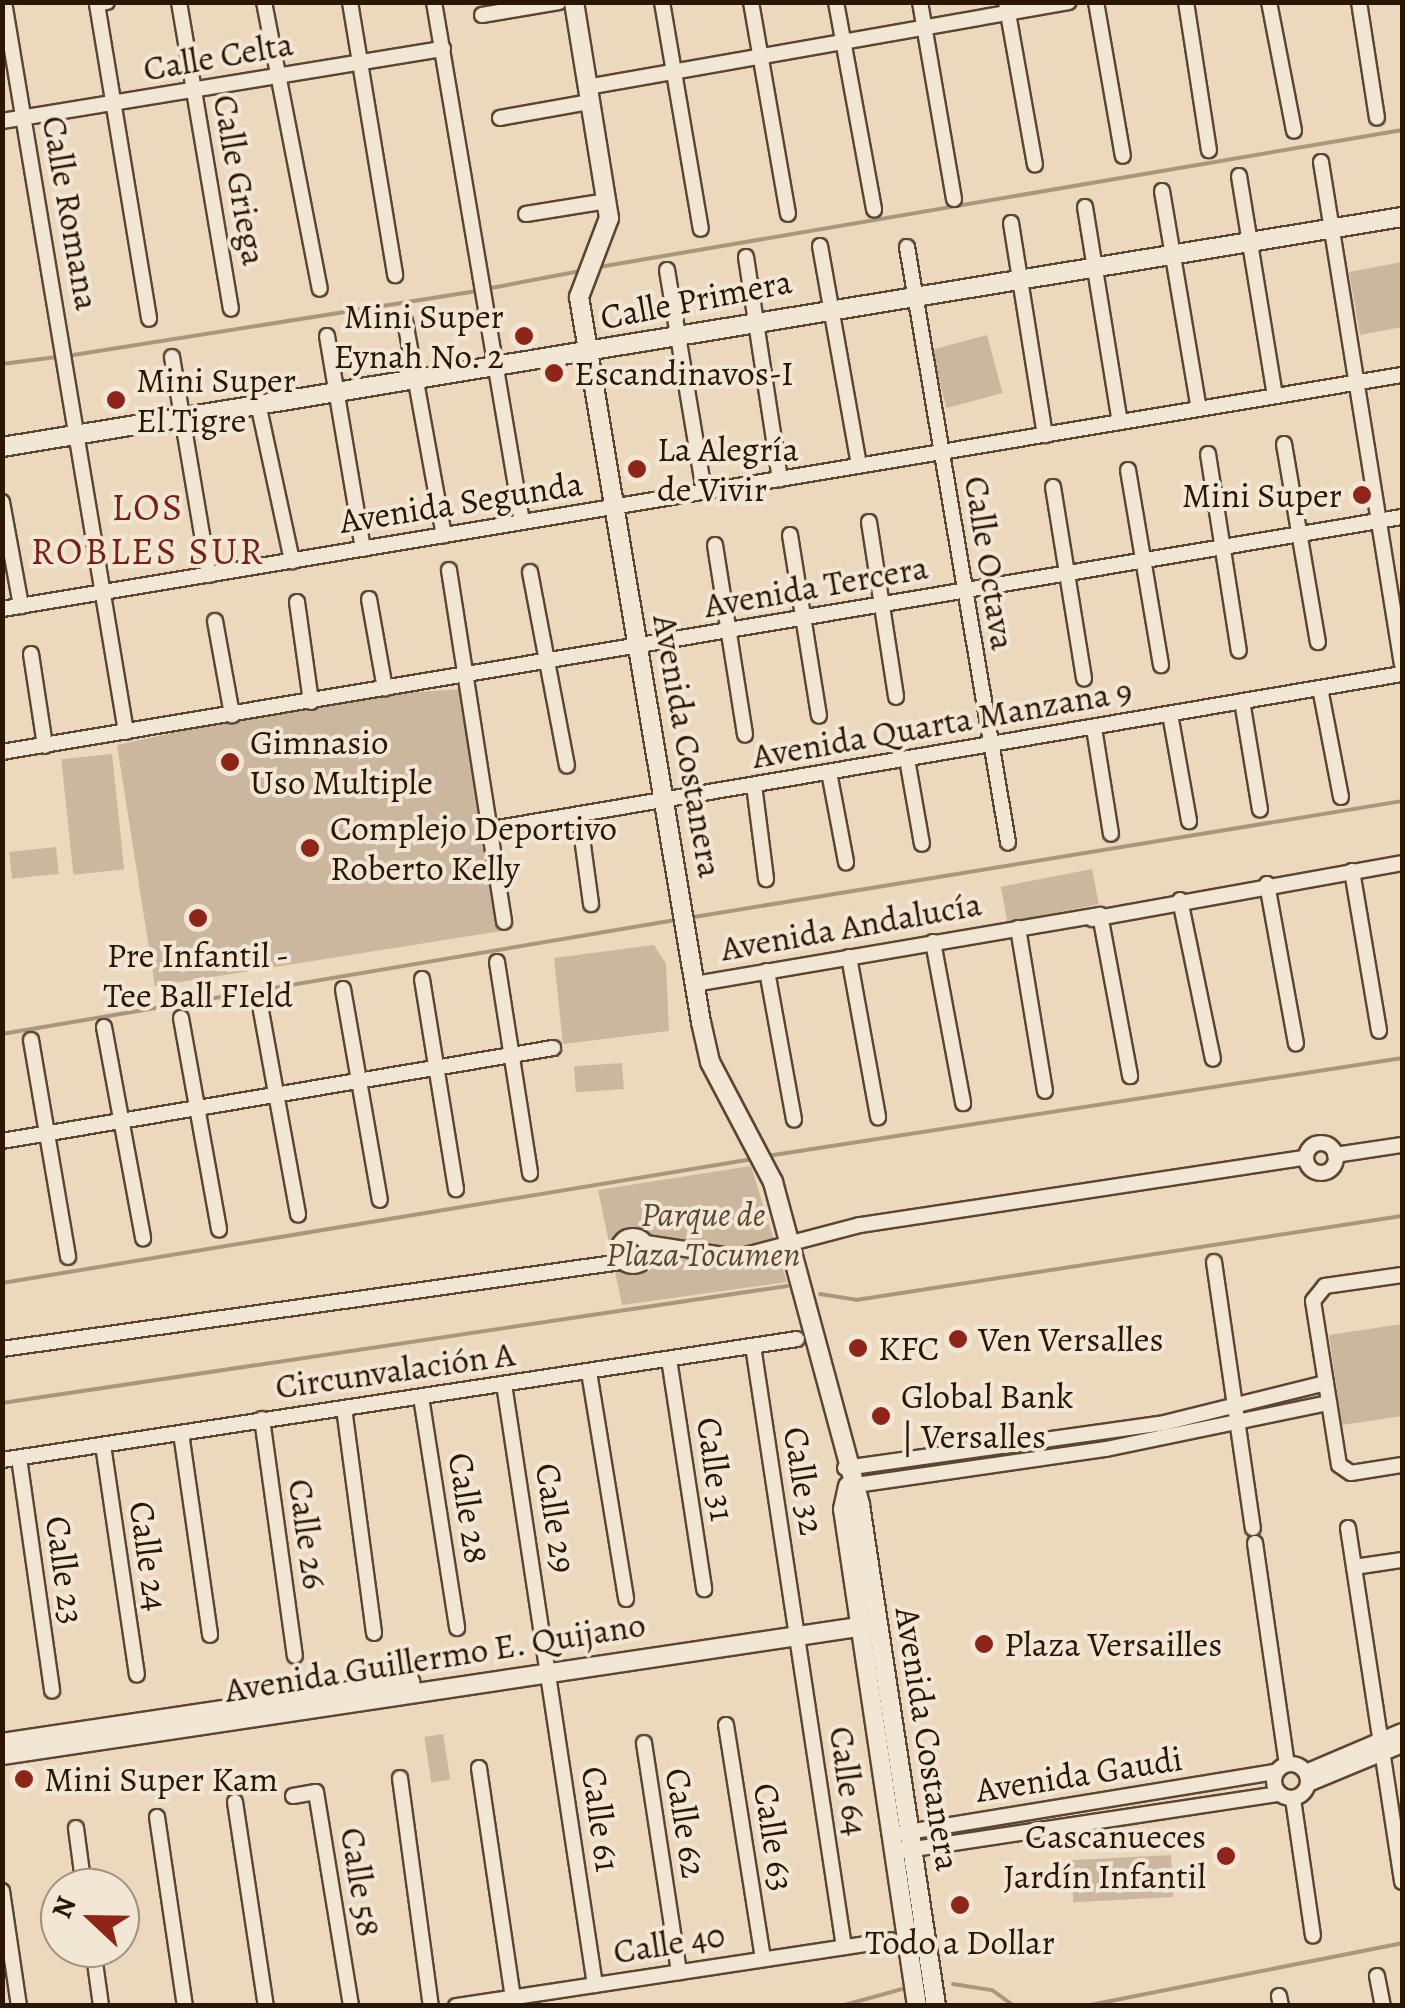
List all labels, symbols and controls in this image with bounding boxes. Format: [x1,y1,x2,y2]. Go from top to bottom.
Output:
street label: Calle Celta [140,22,296,90]
street label: Calle Griega [204,91,276,269]
street label: Calle Romana [33,113,109,313]
street label: Calle Primera [597,260,795,338]
place label: Mini Super Eynah No. 2 [333,295,504,377]
marker: Mini Super Eynah No. 2 [513,325,535,347]
place label: Escandinavos-I [574,352,794,394]
place label: Mini Super El Tigre [136,359,296,441]
marker: Escandinavos-I [543,362,565,384]
marker: Mini Super El Tigre [105,389,127,411]
place label: La Alegría de Vivir [657,428,799,510]
marker: La Alegría de Vivir [626,458,648,480]
street label: Avenida Segunda [336,462,586,542]
street label: Calle Octava [956,473,1024,653]
place label: Mini Super [1182,474,1342,516]
marker: Mini Super [1351,484,1373,506]
district label: LOS ROBLES SUR [31,485,265,574]
street label: Avenida Tercera [701,546,931,626]
street label: Avenida Costanera [644,611,732,881]
street label: Avenida Quarta Manzana 9 [749,669,1135,777]
place label: Gimnasio Uso Multiple [250,721,433,803]
marker: Gimnasio Uso Multiple [219,751,241,773]
place label: Complejo Deportivo Roberto Kelly [330,807,617,889]
marker: Complejo Deportivo Roberto Kelly [299,837,321,859]
street label: Avenida Andalucía [717,882,985,970]
marker: Pre Infantil - Tee Ball FIeld [187,907,209,929]
place label: Pre Infantil - Tee Ball FIeld [103,934,293,1016]
park label: Parque de Plaza Tocumen [606,1193,800,1275]
place label: Ven Versalles [978,1318,1164,1360]
place label: KFC [878,1327,939,1369]
marker: Ven Versalles [947,1328,969,1350]
street label: Circunvalación A [273,1332,517,1408]
marker: KFC [847,1337,869,1359]
place label: Global Bank | Versalles [901,1375,1073,1457]
marker: Global Bank | Versalles [870,1405,892,1427]
street label: Calle 31 [688,1414,744,1524]
street label: Calle 32 [775,1424,833,1538]
street label: Calle 28 [440,1450,498,1566]
street label: Calle 29 [527,1460,585,1576]
street label: Calle 26 [280,1476,336,1592]
street label: Calle 24 [121,1498,177,1614]
street label: Calle 23 [37,1513,93,1627]
street label: Avenida Guillermo E. Quijano [221,1603,649,1711]
street label: Avenida Costanera [886,1604,970,1874]
place label: Plaza Versailles [1004,1623,1222,1665]
marker: Plaza Versailles [973,1633,995,1655]
street label: Calle 64 [821,1724,877,1838]
street label: Avenida Gaudi [973,1737,1185,1811]
place label: Mini Super Kam [44,1758,278,1800]
street label: Calle 61 [573,1764,629,1874]
street label: Calle 62 [657,1765,715,1881]
marker: Mini Super Kam [13,1768,35,1790]
street label: Calle 63 [745,1780,803,1894]
place label: Cascanueces Jardín Infantil [1003,1815,1206,1897]
street label: Calle 58 [332,1824,390,1940]
marker: Cascanueces Jardín Infantil [1215,1845,1237,1867]
north arrow [40,1868,140,1968]
text: N [43,1891,85,1924]
marker: Todo a Dollar [949,1894,971,1916]
street label: Calle 40 [610,1913,728,1973]
place label: Todo a Dollar [865,1921,1055,1963]

